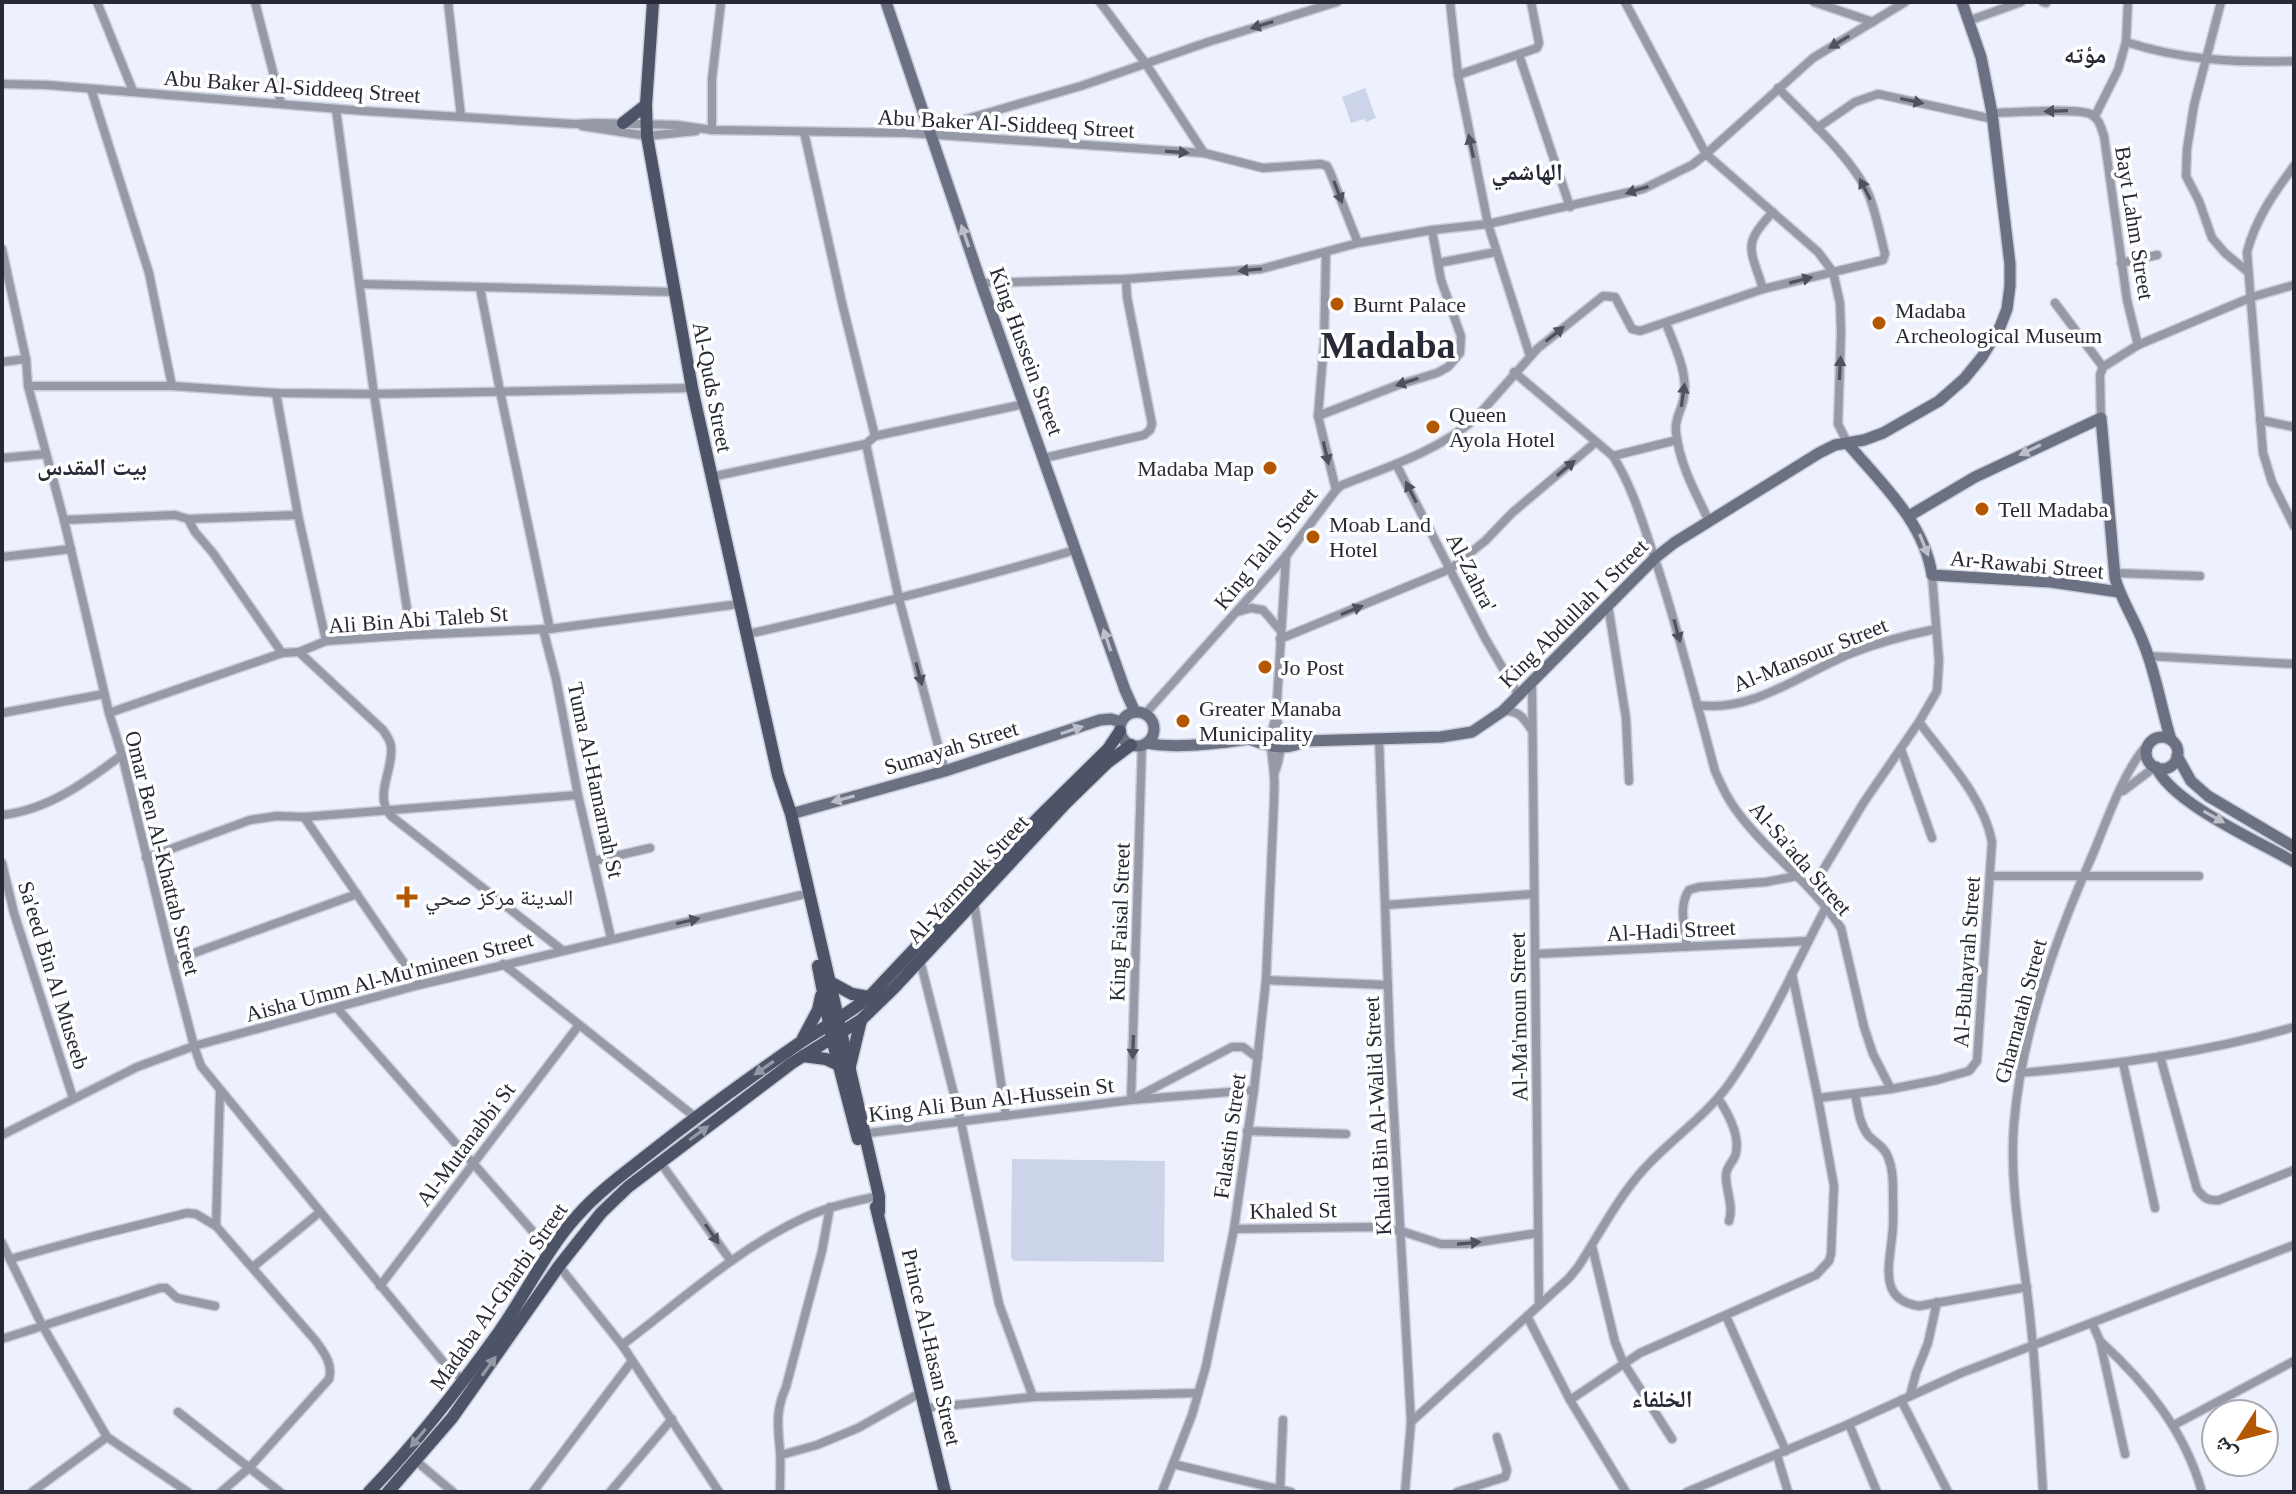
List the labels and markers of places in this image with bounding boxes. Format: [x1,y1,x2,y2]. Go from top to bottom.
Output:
place label: Burnt Palace [1353,292,1466,317]
marker: Burnt Palace [1328,295,1346,313]
place label: Madaba Archeological Museum [1895,298,2102,348]
marker: Madaba Archeological Museum [1870,314,1888,332]
place label: Queen Ayola Hotel [1449,402,1555,452]
marker: Queen Ayola Hotel [1424,418,1442,436]
place label: Madaba Map [1137,456,1254,481]
marker: Madaba Map [1261,459,1279,477]
place label: Tell Madaba [1998,497,2108,522]
marker: Tell Madaba [1973,500,1991,518]
place label: Moab Land Hotel [1329,512,1431,562]
marker: Moab Land Hotel [1304,528,1322,546]
place label: Jo Post [1281,655,1344,680]
marker: Jo Post [1256,658,1274,676]
place label: Greater Manaba Municipality [1199,696,1342,746]
marker: Greater Manaba Municipality [1174,712,1192,730]
place label: المدينة مركز صحي [425,885,573,915]
marker: المدينة مركز صحي [396,886,418,908]

